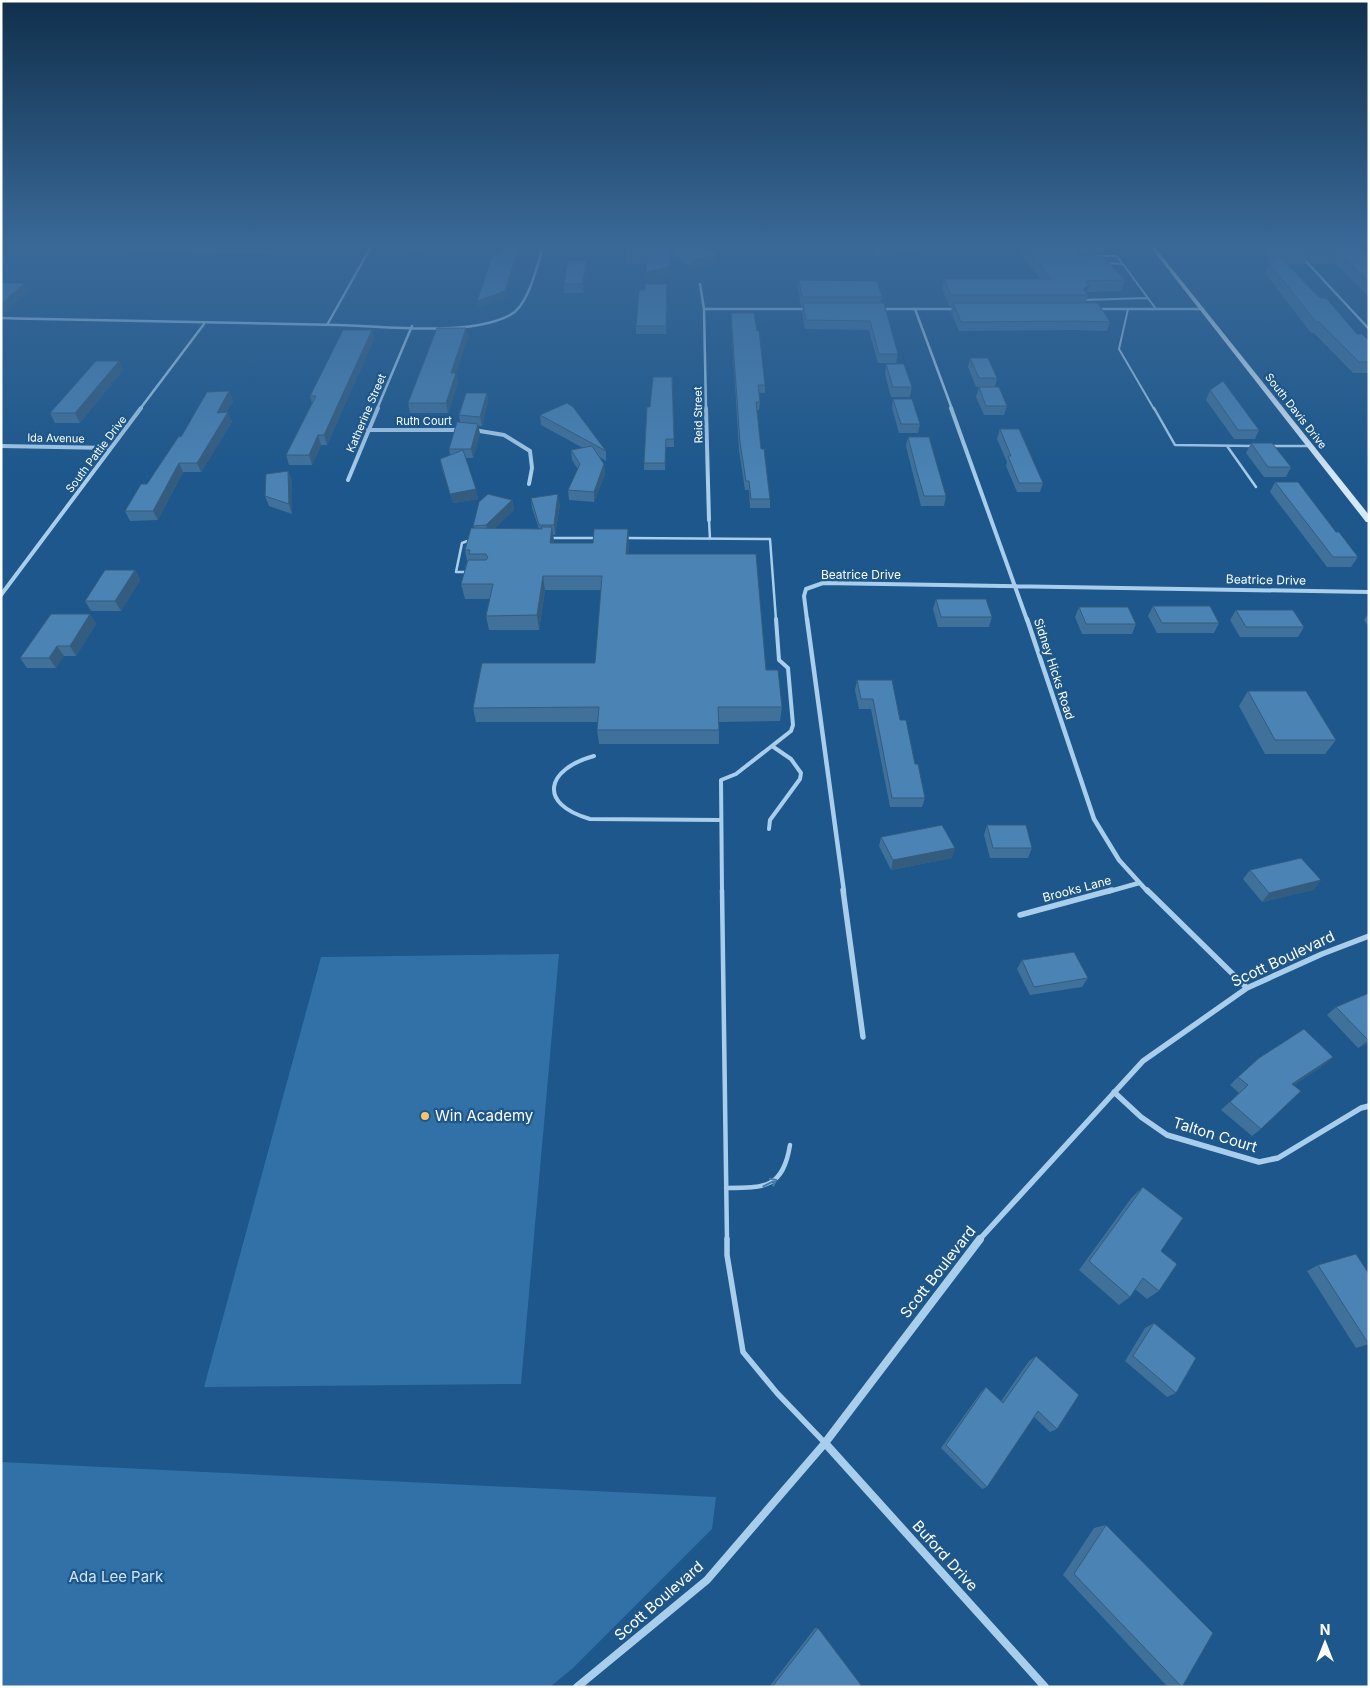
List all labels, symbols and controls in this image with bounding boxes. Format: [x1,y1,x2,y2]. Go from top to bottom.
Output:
street label: South Davis Drive [1262,370,1330,452]
street label: Katherine Street [343,371,389,454]
street label: Reid Street [690,386,705,444]
street label: South Pattie Drive [62,413,130,495]
street label: Ruth Court [396,414,452,428]
street label: Ida Avenue [27,430,85,446]
street label: Beatrice Drive [821,567,901,582]
street label: Beatrice Drive [1226,571,1306,588]
street label: Sidney Hicks Road [1031,616,1078,721]
street label: Brooks Lane [1041,872,1113,905]
street label: Scott Boulevard [1228,926,1338,991]
place label: Win Academy [435,1106,534,1125]
marker: Win Academy [419,1110,431,1122]
street label: Talton Court [1171,1113,1260,1156]
one-way arrow [762,1177,777,1187]
street label: Scott Boulevard [896,1222,980,1322]
street label: Buford Drive [909,1516,982,1595]
street label: Scott Boulevard [610,1557,707,1645]
park label: Ada Lee Park [69,1567,164,1586]
north arrow [1300,1618,1350,1668]
text: N [1320,1621,1330,1638]

